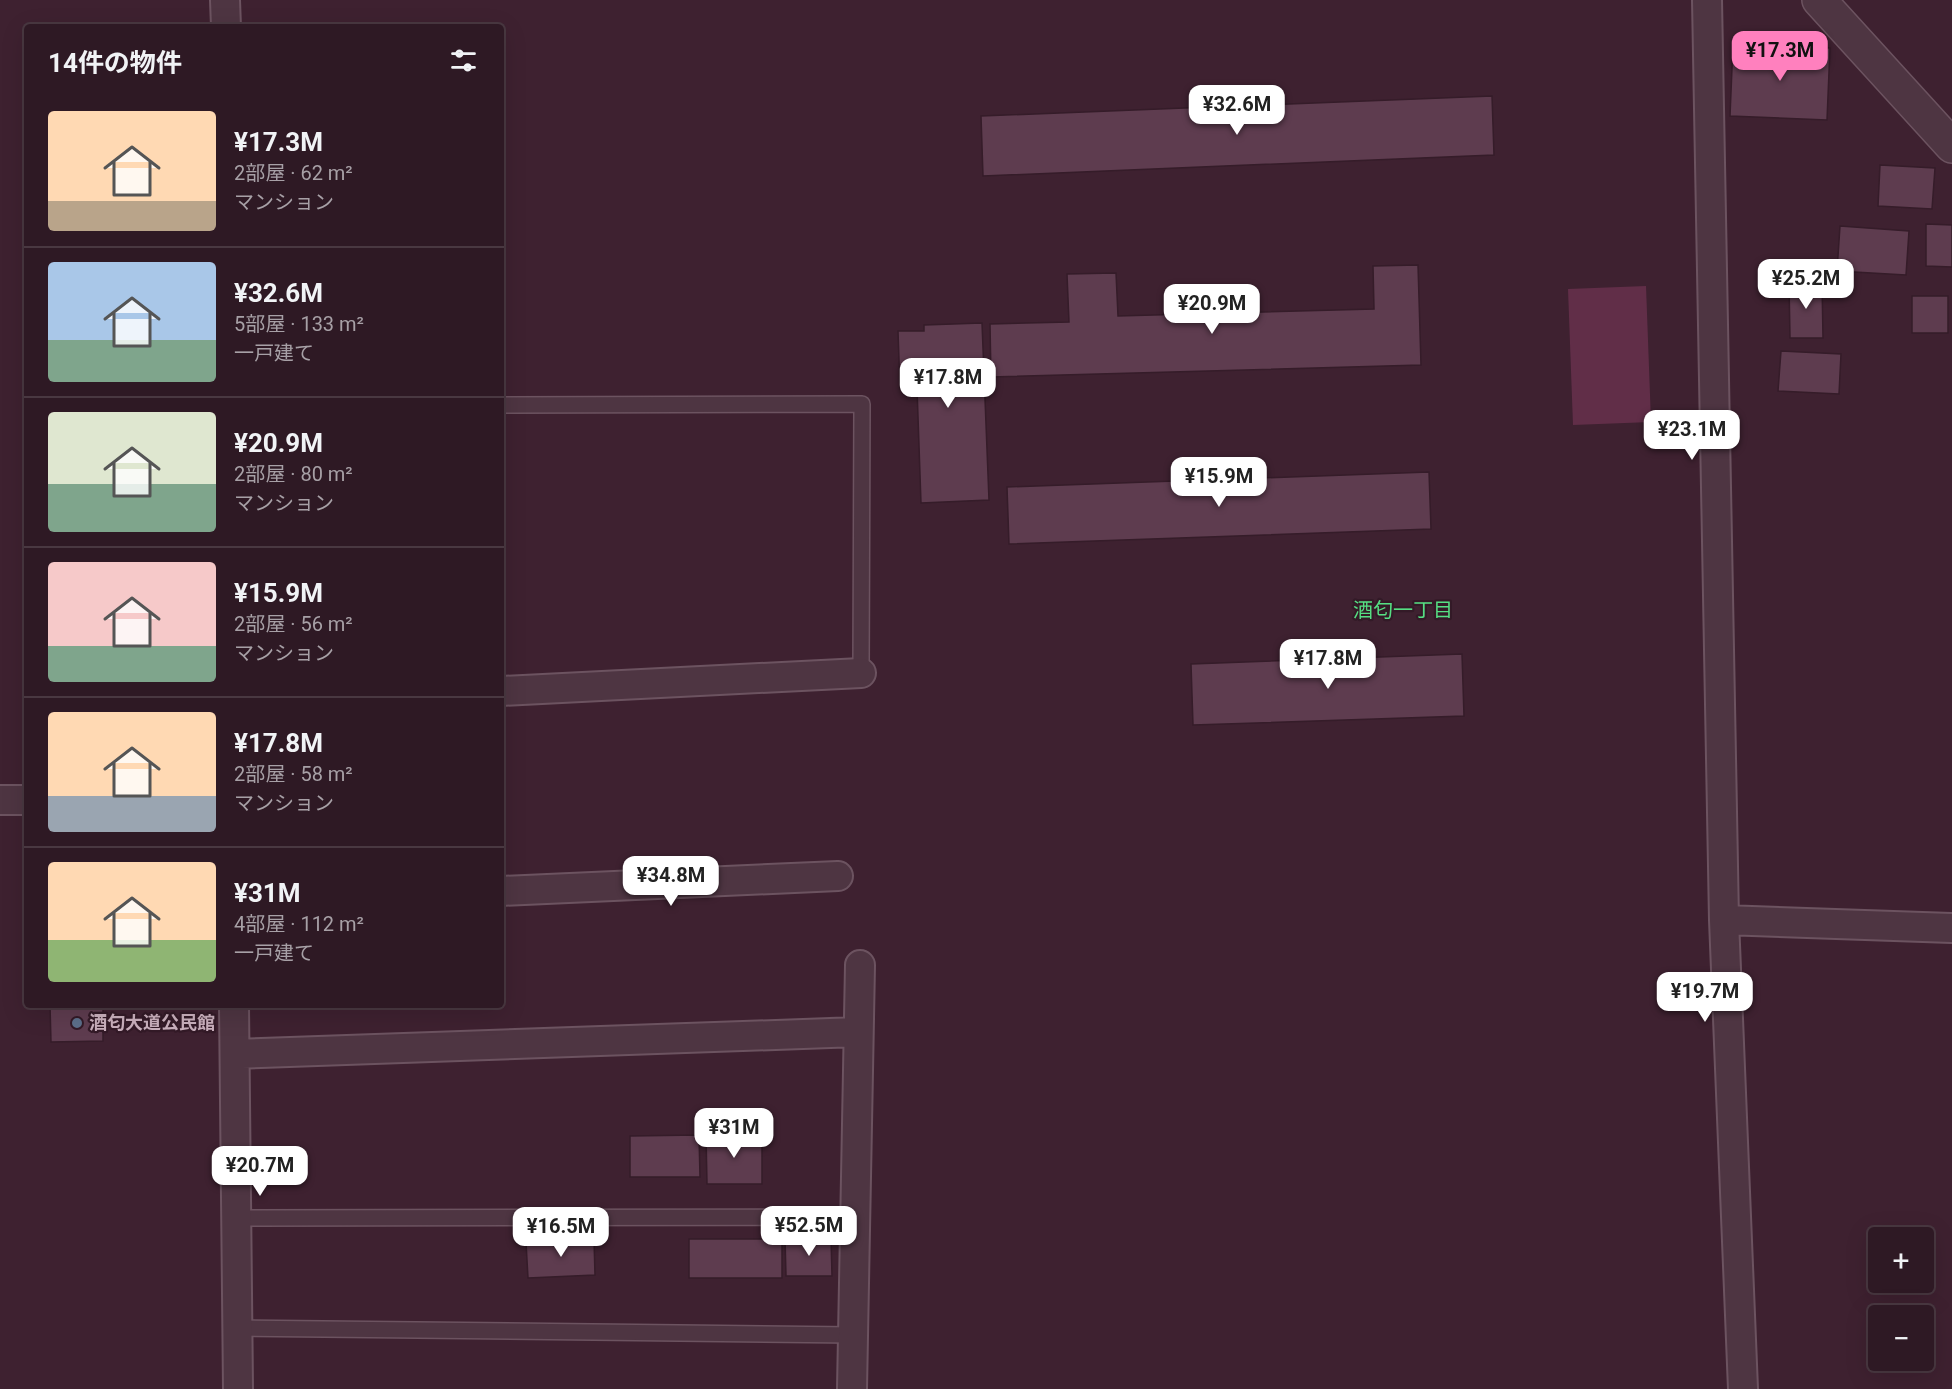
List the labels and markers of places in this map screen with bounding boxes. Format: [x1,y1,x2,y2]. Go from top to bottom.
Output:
pin: ¥17.3M [1731,31,1829,82]
pin: ¥32.6M [1188,85,1286,136]
pin: ¥25.2M [1757,259,1855,310]
pin: ¥20.9M [1163,284,1261,335]
pin: ¥17.8M [899,358,997,409]
pin: ¥23.1M [1643,410,1741,461]
pin: ¥15.9M [1170,457,1268,508]
pin: ¥17.8M [1279,639,1377,690]
pin: ¥34.8M [622,856,720,907]
pin: ¥19.7M [1656,972,1754,1023]
place label: 酒匂大道公民館 [89,1012,215,1033]
marker: 酒匂大道公民館 [70,1016,84,1030]
pin: ¥31M [698,1108,770,1159]
pin: ¥20.7M [211,1146,309,1197]
pin: ¥52.5M [760,1206,858,1257]
pin: ¥16.5M [512,1207,610,1258]

